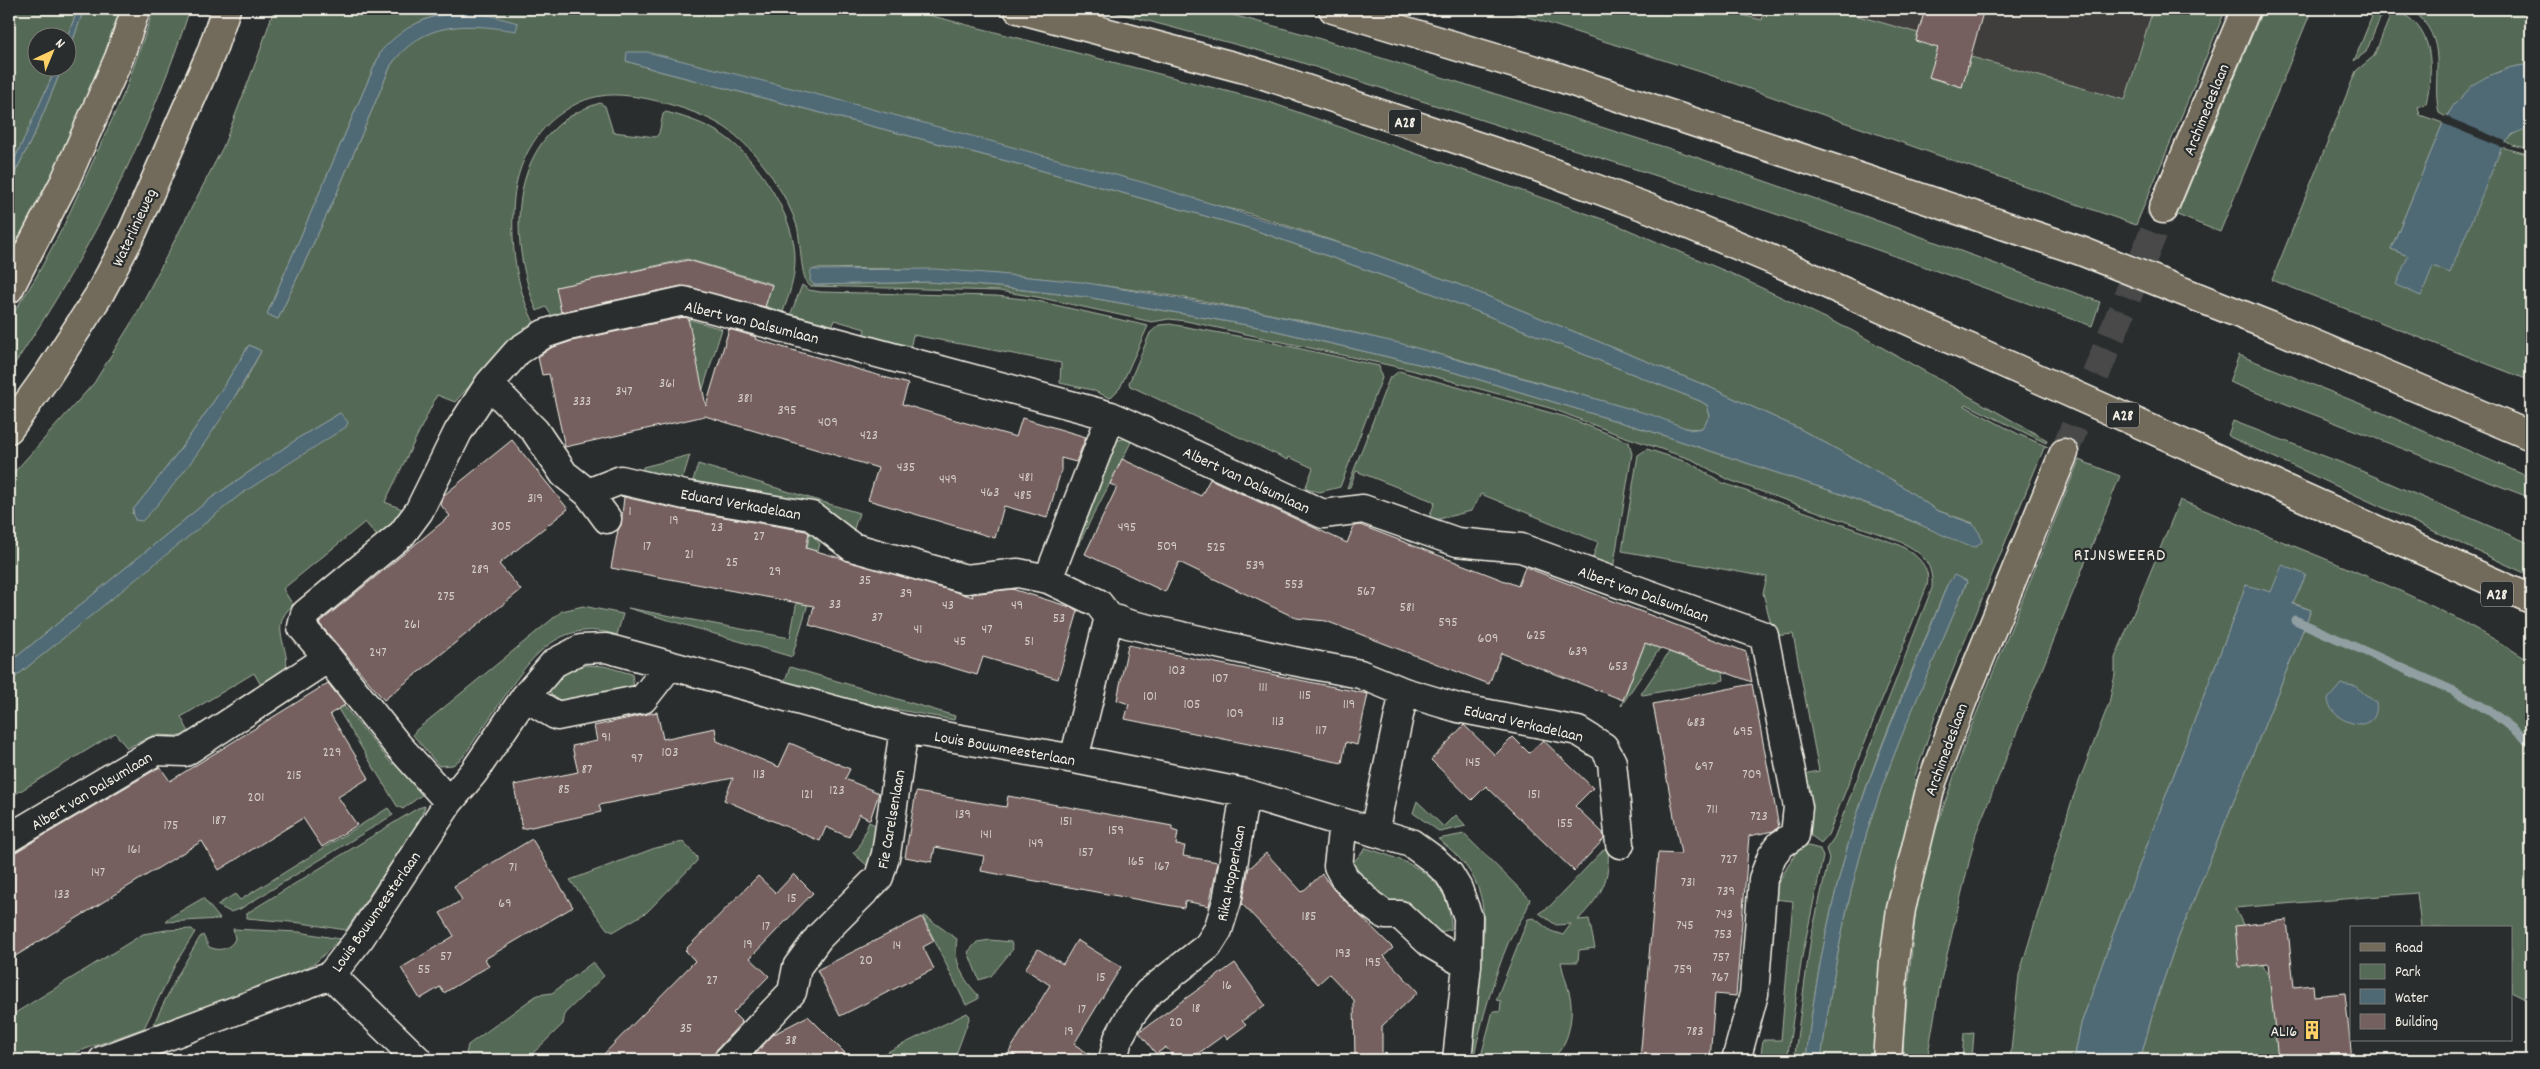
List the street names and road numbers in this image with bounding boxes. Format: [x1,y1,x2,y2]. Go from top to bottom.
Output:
street label: Archimedeslaan [2179,61,2236,159]
road number: A28 [1389,110,1421,134]
street label: Waterlinieweg [107,185,163,271]
street label: Albert van Dalsumlaan [682,296,821,351]
road number: A28 [2107,402,2139,428]
street label: Albert van Dalsumlaan [1179,442,1313,521]
street label: Eduard Verkadelaan [679,484,803,527]
street label: Albert van Dalsumlaan [1575,561,1712,630]
road number: A28 [2481,582,2513,606]
street label: Eduard Verkadelaan [1462,700,1585,749]
street label: Archimedeslaan [1920,700,1975,799]
street label: Louis Bouwmeesterlaan [932,726,1077,773]
street label: Albert van Dalsumlaan [27,747,157,837]
street label: Fie Carelsenlaan [872,768,912,871]
street label: Rika Hopperlaan [1212,823,1253,924]
street label: Louis Bouwmeesterlaan [327,847,427,977]

